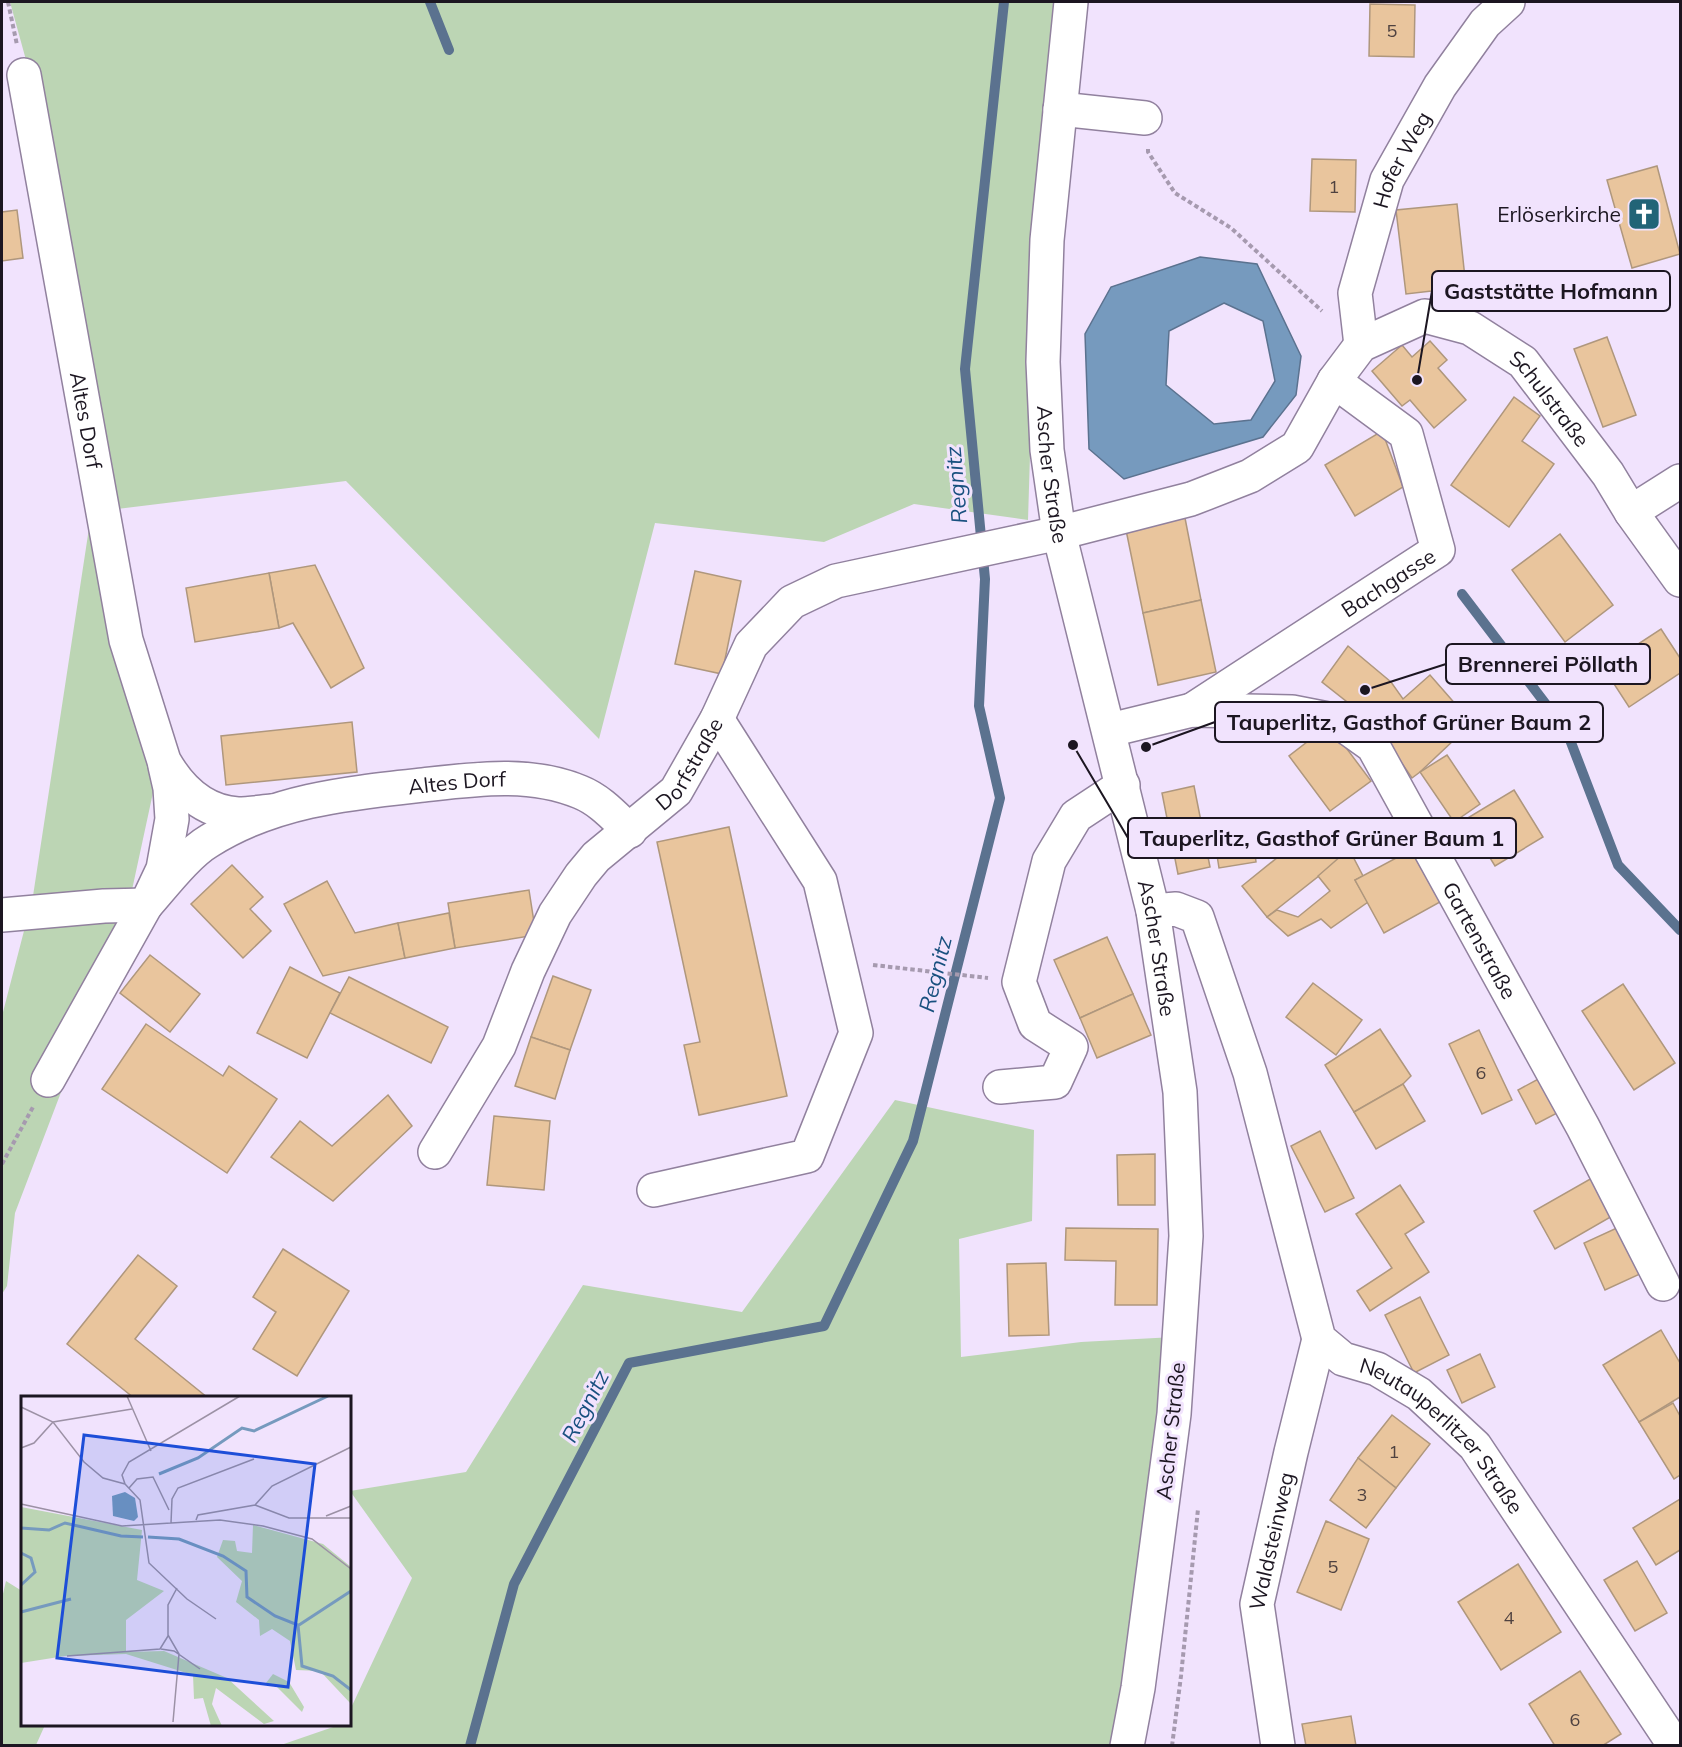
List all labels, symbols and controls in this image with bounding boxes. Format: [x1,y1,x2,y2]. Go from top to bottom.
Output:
house number: 5 [1387,19,1398,42]
street label: Hofer Weg [1367,107,1436,211]
house number: 1 [1329,175,1339,198]
church icon: Erlöserkirche [1626,196,1662,232]
place label: Erlöserkirche [1497,201,1621,227]
callout: Gaststätte Hofmann [1432,271,1670,311]
text: Gaststätte Hofmann [1444,277,1658,305]
street label: Schulstraße [1505,344,1595,452]
street label: Altes Dorf [65,370,108,472]
street label: Ascher Straße [1032,405,1074,546]
water label: Regnitz [939,445,973,525]
street label: Bachgasse [1336,542,1440,623]
callout: Brennerei Pöllath [1446,644,1650,684]
text: Brennerei Pöllath [1458,650,1638,678]
callout: Tauperlitz, Gasthof Grüner Baum 2 [1215,702,1603,742]
text: Tauperlitz, Gasthof Grüner Baum 2 [1227,708,1591,736]
street label: Dorfstraße [650,713,728,816]
street label: Altes Dorf [407,765,507,800]
callout: Tauperlitz, Gasthof Grüner Baum 1 [1128,818,1516,858]
text: Tauperlitz, Gasthof Grüner Baum 1 [1140,824,1504,852]
street label: Ascher Straße [1133,877,1182,1018]
street label: Gartenstraße [1437,877,1523,1003]
water label: Regnitz [912,932,958,1015]
house number: 6 [1476,1061,1486,1084]
street label: Neutauperlitzer Straße [1357,1352,1529,1518]
street label: Ascher Straße [1150,1361,1190,1501]
water label: Regnitz [555,1365,615,1447]
inset map [21,1396,351,1726]
house number: 1 [1389,1440,1399,1463]
street label: Waldsteinweg [1243,1470,1299,1613]
house number: 3 [1357,1483,1367,1506]
house number: 5 [1328,1555,1339,1578]
house number: 4 [1504,1606,1515,1629]
house number: 6 [1570,1708,1580,1731]

